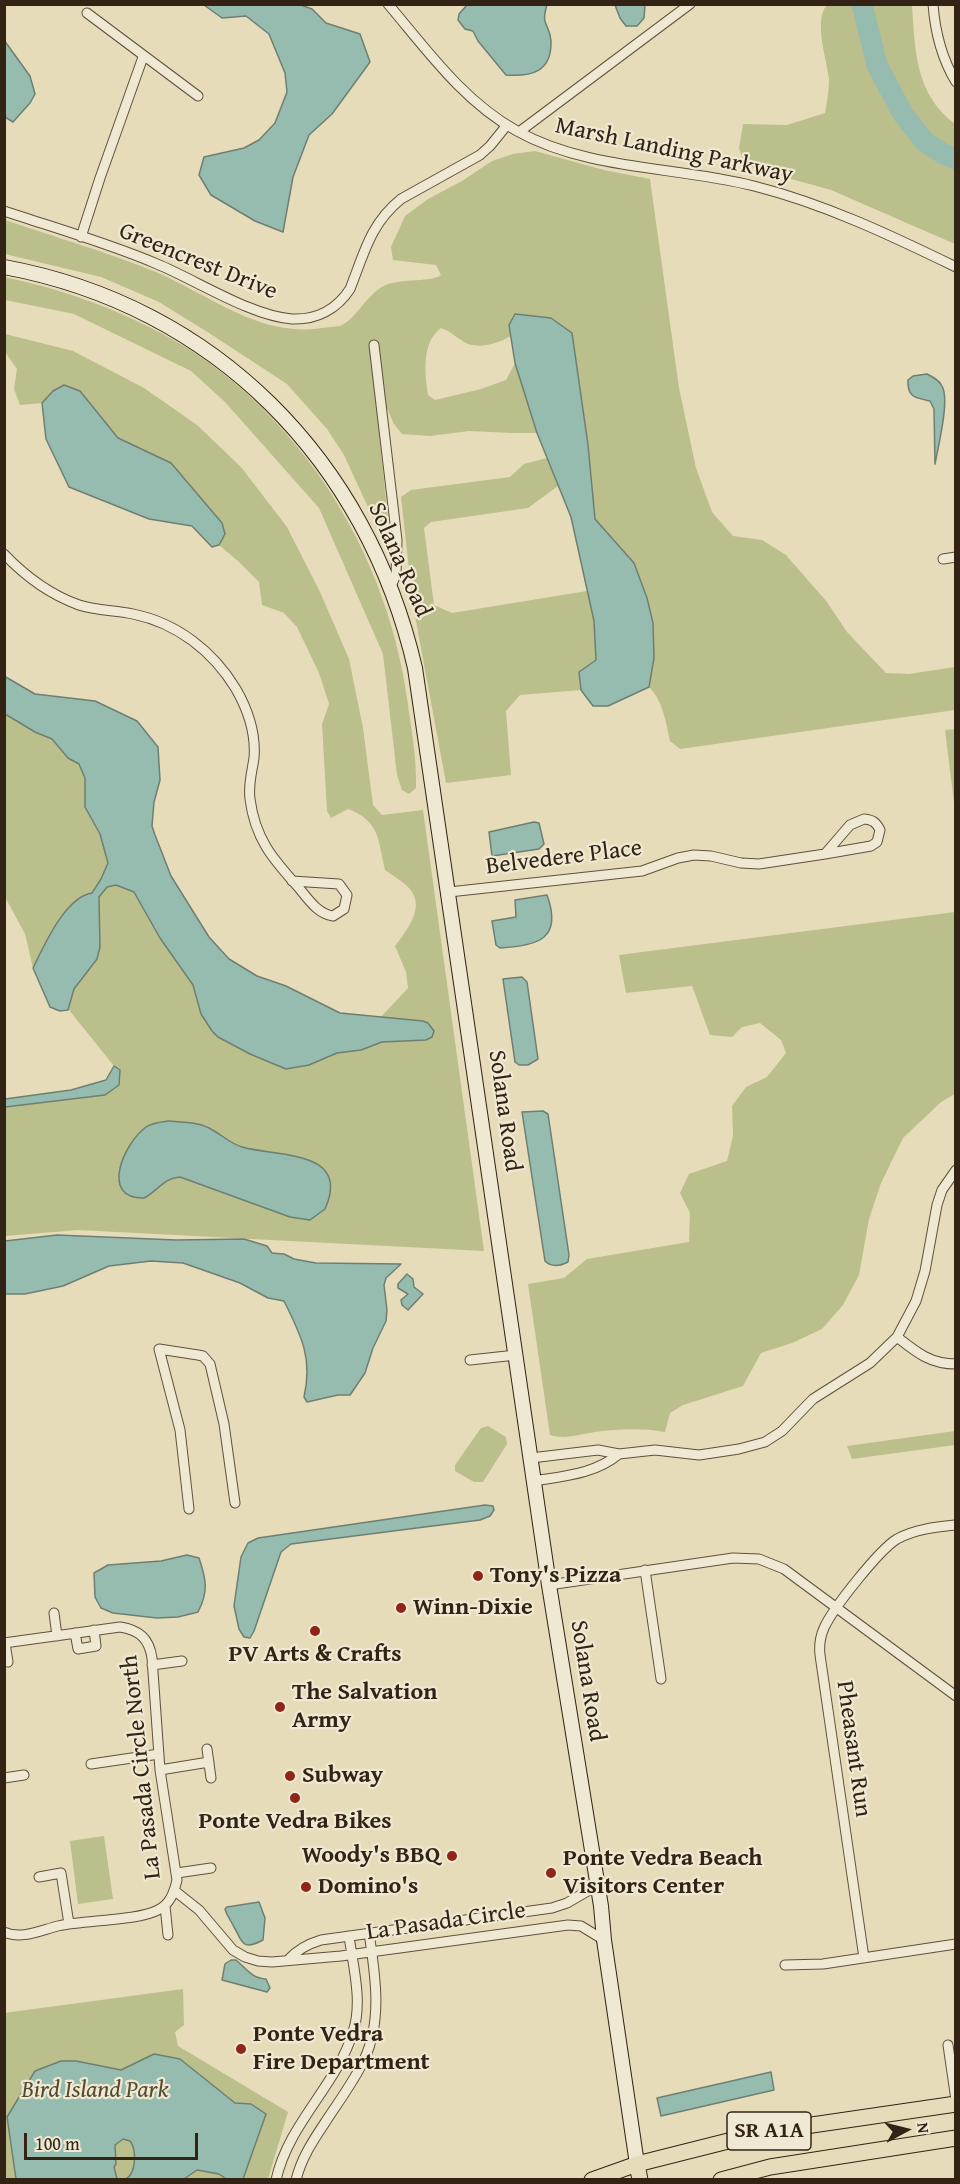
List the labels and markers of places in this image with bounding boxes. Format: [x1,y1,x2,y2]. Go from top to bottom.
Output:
place label: Tony's Pizza [490,1562,621,1590]
marker: Tony's Pizza [471,1569,485,1583]
place label: Winn-Dixie [413,1594,533,1622]
marker: Winn-Dixie [394,1601,408,1615]
marker: PV Arts & Crafts [308,1624,322,1638]
place label: PV Arts & Crafts [229,1641,401,1669]
place label: The Salvation Army [292,1679,437,1735]
marker: The Salvation Army [273,1700,287,1714]
place label: Subway [302,1762,383,1790]
marker: Subway [283,1769,297,1783]
marker: Ponte Vedra Bikes [288,1791,302,1805]
place label: Ponte Vedra Bikes [198,1808,392,1836]
place label: Woody's BBQ [302,1842,440,1870]
place label: Ponte Vedra Beach Visitors Center [563,1845,762,1901]
marker: Woody's BBQ [445,1849,459,1863]
marker: Ponte Vedra Beach Visitors Center [544,1866,558,1880]
place label: Domino's [318,1873,418,1901]
marker: Domino's [299,1880,313,1894]
place label: Ponte Vedra Fire Department [253,2021,430,2077]
marker: Ponte Vedra Fire Department [234,2042,248,2056]

